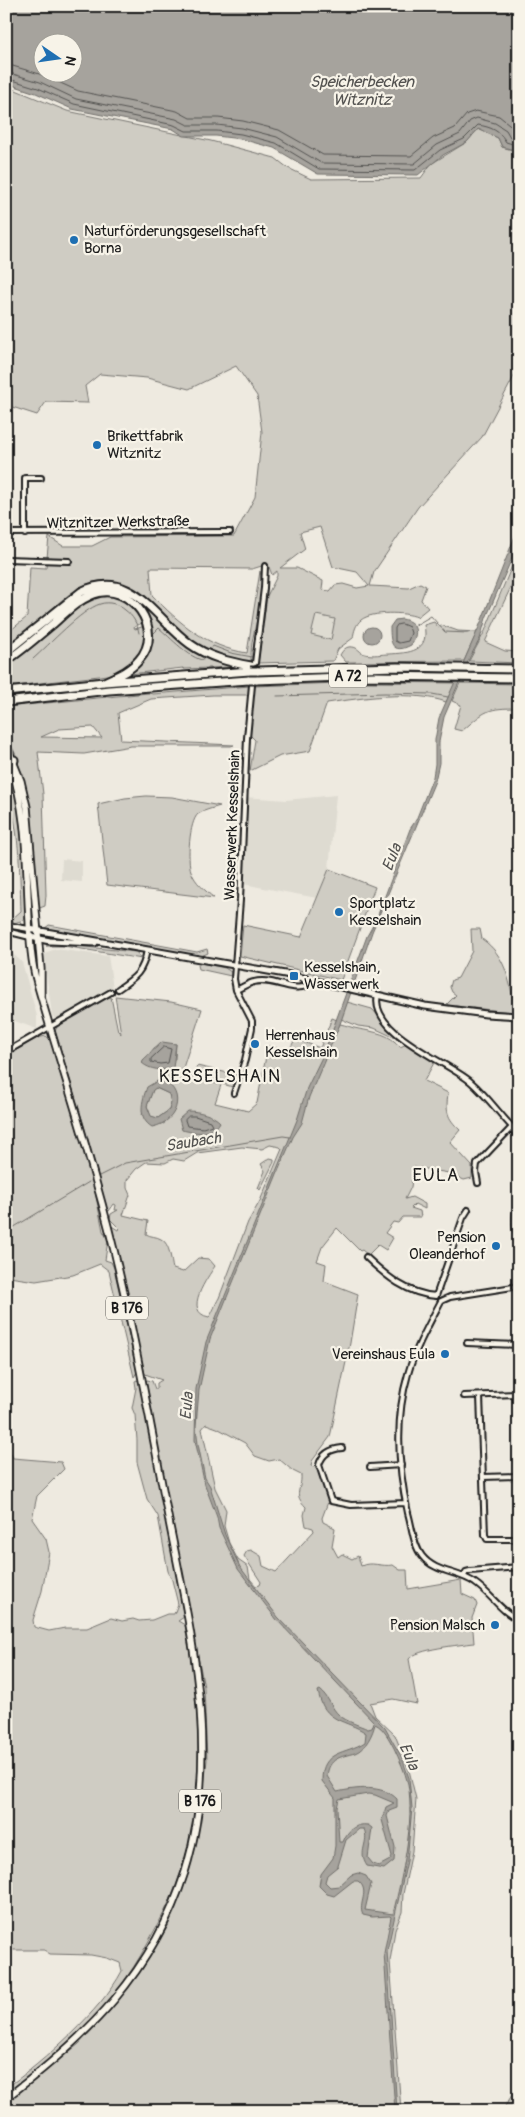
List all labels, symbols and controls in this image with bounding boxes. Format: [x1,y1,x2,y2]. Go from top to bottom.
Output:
north arrow [32,32,82,82]
text: N [61,54,80,67]
water label: Speicherbecken Witznitz [310,72,415,110]
place label: Naturförderungsgesellschaft Borna [84,222,267,258]
marker: Naturförderungsgesellschaft Borna [68,234,80,246]
place label: Brikettfabrik Witznitz [107,427,184,463]
marker: Brikettfabrik Witznitz [91,439,103,451]
street label: Witznitzer Werkstraße [46,512,190,533]
road number: A 72 [329,664,367,688]
street label: Wasserwerk Kesselshain [220,749,245,901]
water label: Eula [377,839,407,874]
place label: Sportplatz Kesselshain [349,894,422,930]
marker: Sportplatz Kesselshain [333,906,345,918]
place label: Kesselshain, Wasserwerk [304,958,380,994]
marker: Kesselshain, Wasserwerk [288,970,300,982]
place label: Herrenhaus Kesselshain [265,1026,338,1062]
marker: Herrenhaus Kesselshain [249,1038,261,1050]
district label: KESSELSHAIN [159,1065,281,1088]
water label: Saubach [164,1128,224,1156]
district label: EULA [412,1164,460,1187]
place label: Pension Oleanderhof [409,1228,486,1264]
marker: Pension Oleanderhof [490,1240,502,1252]
road number: B 176 [106,1296,148,1320]
place label: Vereinshaus Eula [332,1345,435,1364]
marker: Vereinshaus Eula [439,1348,451,1360]
water label: Eula [176,1390,198,1421]
place label: Pension Malsch [390,1616,485,1635]
marker: Pension Malsch [489,1619,501,1631]
water label: Eula [394,1740,424,1774]
road number: B 176 [179,1790,221,1812]

